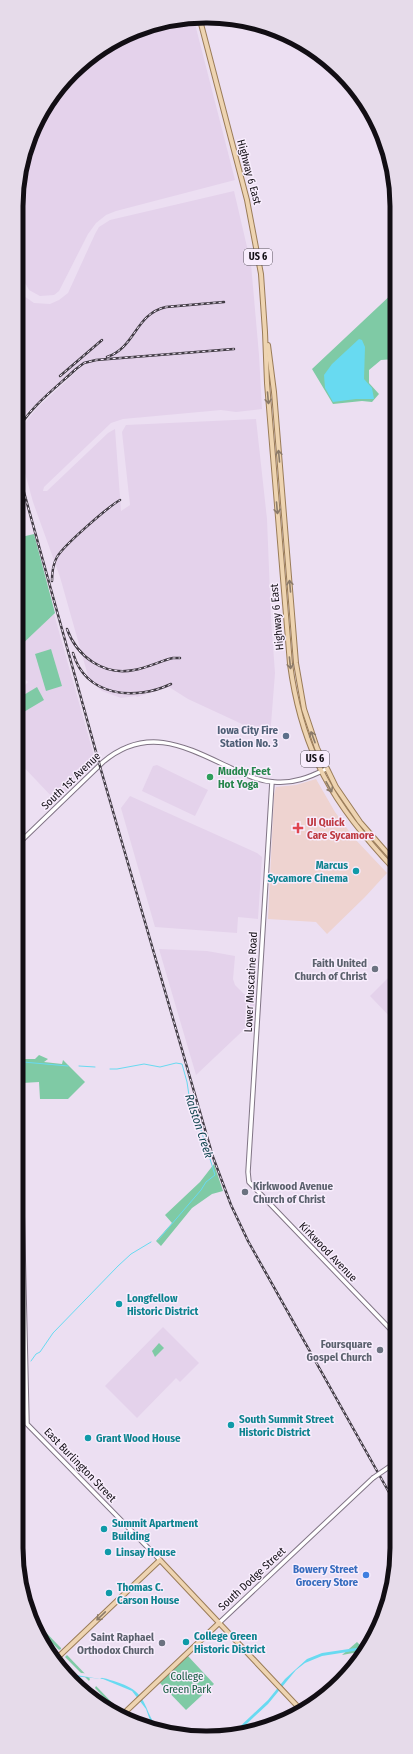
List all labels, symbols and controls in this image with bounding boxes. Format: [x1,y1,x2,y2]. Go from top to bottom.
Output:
street label: Highway 6 East [234,138,264,206]
road number: US 6 [244,249,272,265]
one-way arrow [265,391,272,404]
one-way arrow [275,450,282,463]
one-way arrow [274,501,281,514]
one-way arrow [286,580,293,593]
street label: Highway 6 East [268,583,286,651]
one-way arrow [287,657,294,670]
place label: Iowa City Fire Station No. 3 [217,724,278,750]
marker: Iowa City Fire Station No. 3 [281,731,291,741]
one-way arrow [308,731,316,743]
street label: South 1st Avenue [39,750,103,812]
road number: US 6 [301,751,329,767]
place label: Muddy Feet Hot Yoga [218,765,271,791]
marker: Muddy Feet Hot Yoga [205,772,215,782]
one-way arrow [326,780,333,792]
place label: UI Quick Care Sycamore [307,816,375,842]
marker: UI Quick Care Sycamore [292,822,304,834]
place label: Marcus Sycamore Cinema [267,859,349,885]
marker: Marcus Sycamore Cinema [351,866,361,876]
street label: Lower Muscatine Road [242,931,260,1033]
place label: Faith United Church of Christ [295,957,367,983]
marker: Faith United Church of Christ [370,964,380,974]
water label: Ralston Creek [182,1092,216,1160]
place label: Kirkwood Avenue Church of Christ [253,1180,334,1206]
marker: Kirkwood Avenue Church of Christ [240,1187,250,1197]
street label: Kirkwood Avenue [296,1219,360,1285]
place label: Longfellow Historic District [127,1292,199,1318]
marker: Longfellow Historic District [114,1299,124,1309]
place label: Foursquare Gospel Church [307,1338,372,1364]
marker: Foursquare Gospel Church [375,1345,385,1355]
place label: South Summit Street Historic District [239,1413,334,1439]
marker: South Summit Street Historic District [226,1420,236,1430]
street label: East Burlington Street [41,1425,119,1505]
place label: Grant Wood House [96,1432,181,1445]
marker: Grant Wood House [83,1433,93,1443]
place label: Summit Apartment Building [112,1517,198,1543]
marker: Summit Apartment Building [99,1524,109,1534]
street label: South Dodge Street [216,1544,289,1613]
place label: Linsay House [116,1546,176,1559]
marker: Linsay House [103,1547,113,1557]
place label: Bowery Street Grocery Store [293,1563,358,1589]
marker: Bowery Street Grocery Store [361,1570,371,1580]
place label: Thomas C. Carson House [117,1581,180,1607]
marker: Thomas C. Carson House [104,1588,114,1598]
one-way arrow [96,1611,106,1620]
place label: College Green Historic District [194,1630,266,1656]
place label: Saint Raphael Orthodox Church [77,1631,155,1657]
marker: College Green Historic District [181,1637,191,1647]
marker: Saint Raphael Orthodox Church [157,1638,167,1648]
park label: College Green Park [163,1670,212,1696]

